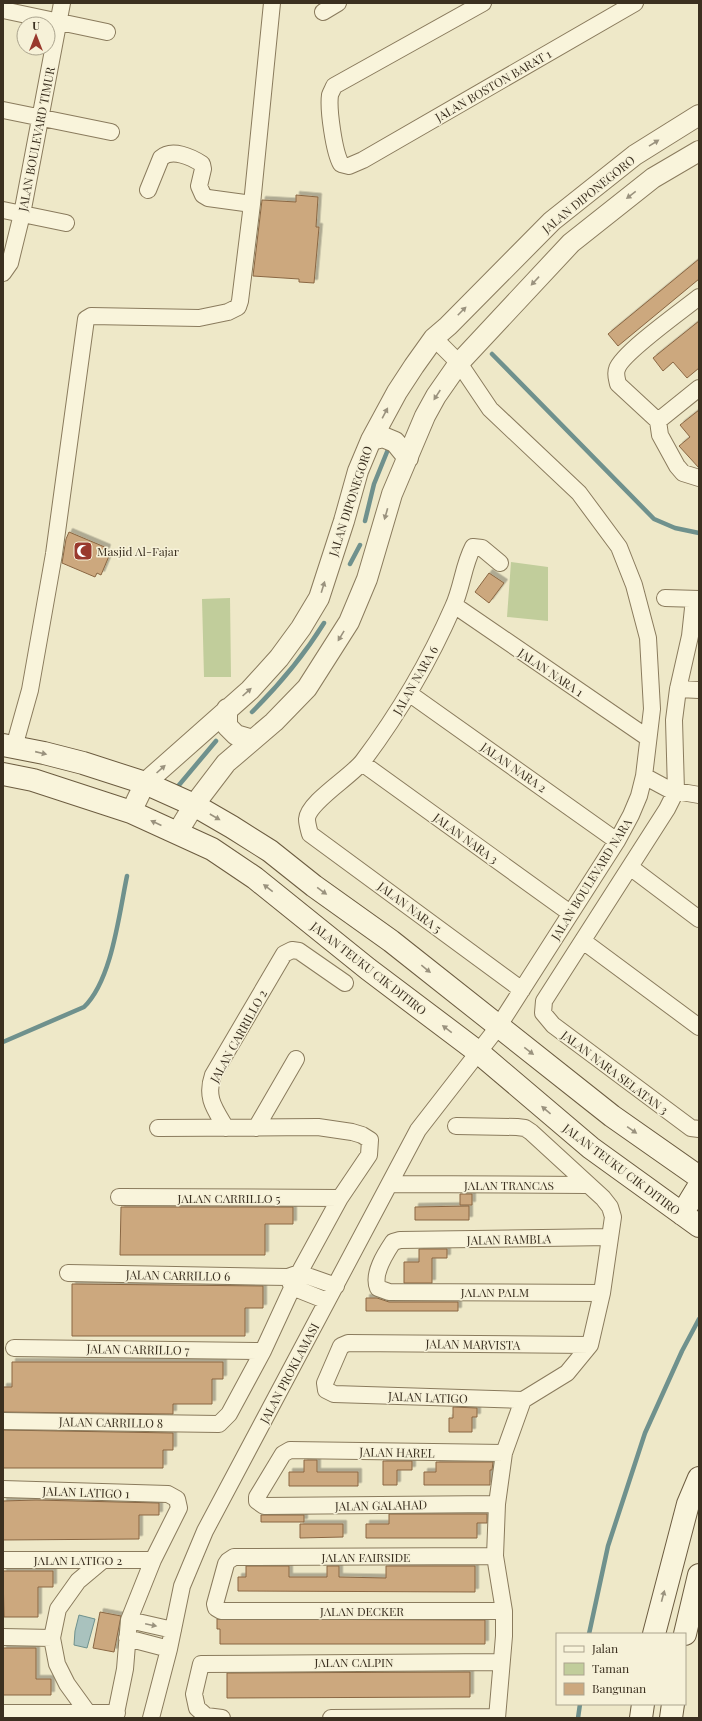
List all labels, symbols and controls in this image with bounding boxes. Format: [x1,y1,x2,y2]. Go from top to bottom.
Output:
north arrow [16,16,56,56]
text: U [32,18,40,33]
street label: JALAN BOSTON BARAT 1 [431,45,554,125]
street label: JALAN BOULEVARD TIMUR [14,65,58,214]
one-way arrow [649,139,659,147]
street label: JALAN DIPONEGORO [537,152,638,237]
one-way arrow [626,190,637,199]
one-way arrow [531,277,540,286]
one-way arrow [457,306,467,316]
one-way arrow [433,390,441,400]
one-way arrow [382,407,388,418]
street label: JALAN DIPONEGORO [324,444,375,559]
one-way arrow [383,509,389,521]
mosque icon: Masjid Al-Fajar [72,540,94,562]
place label: Masjid Al-Fajar [97,543,180,559]
one-way arrow [320,581,326,593]
one-way arrow [337,631,345,641]
street label: JALAN NARA 6 [388,643,441,718]
street label: JALAN NARA 1 [514,644,587,700]
one-way arrow [243,688,252,697]
street label: JALAN NARA 2 [477,738,550,796]
one-way arrow [35,750,47,756]
one-way arrow [156,764,166,773]
street label: JALAN NARA 3 [430,808,502,867]
one-way arrow [209,814,221,821]
street label: JALAN BOULEVARD NARA [546,815,635,944]
one-way arrow [150,820,162,826]
street label: JALAN NARA 5 [374,877,445,936]
one-way arrow [262,884,273,892]
one-way arrow [316,887,327,895]
street label: JALAN TEUKU CIK DITIRO [307,917,430,1018]
one-way arrow [420,965,431,973]
street label: JALAN CARRILLO 2 [205,986,270,1086]
one-way arrow [442,1025,453,1033]
street label: JALAN NARA SELATAN 3 [558,1026,672,1117]
one-way arrow [523,1047,534,1055]
one-way arrow [540,1105,551,1114]
street label: JALAN TEUKU CIK DITIRO [559,1119,684,1218]
one-way arrow [626,1126,637,1134]
street label: JALAN TRANCAS [463,1177,554,1193]
street label: JALAN CARRILLO 5 [176,1190,281,1206]
street label: JALAN RAMBLA [466,1230,552,1248]
street label: JALAN CARRILLO 6 [125,1266,230,1284]
street label: JALAN PALM [460,1284,529,1300]
street label: JALAN PROKLAMASI [255,1320,322,1427]
street label: JALAN MARVISTA [424,1335,521,1353]
street label: JALAN CARRILLO 7 [85,1340,190,1358]
street label: JALAN LATIGO [387,1388,468,1406]
street label: JALAN CARRILLO 8 [58,1413,163,1431]
street label: JALAN HAREL [358,1443,435,1461]
street label: JALAN LATIGO 1 [41,1482,130,1502]
street label: JALAN GALAHAD [334,1496,428,1514]
street label: JALAN FAIRSIDE [321,1549,410,1565]
street label: JALAN LATIGO 2 [33,1552,122,1568]
one-way arrow [660,1590,666,1602]
street label: JALAN DECKER [319,1603,404,1619]
one-way arrow [145,1623,157,1629]
legend [556,1633,686,1705]
text: Jalan [591,1640,618,1656]
street label: JALAN CALPIN [313,1654,394,1670]
text: Taman [592,1660,629,1676]
text: Bangunan [592,1680,646,1696]

